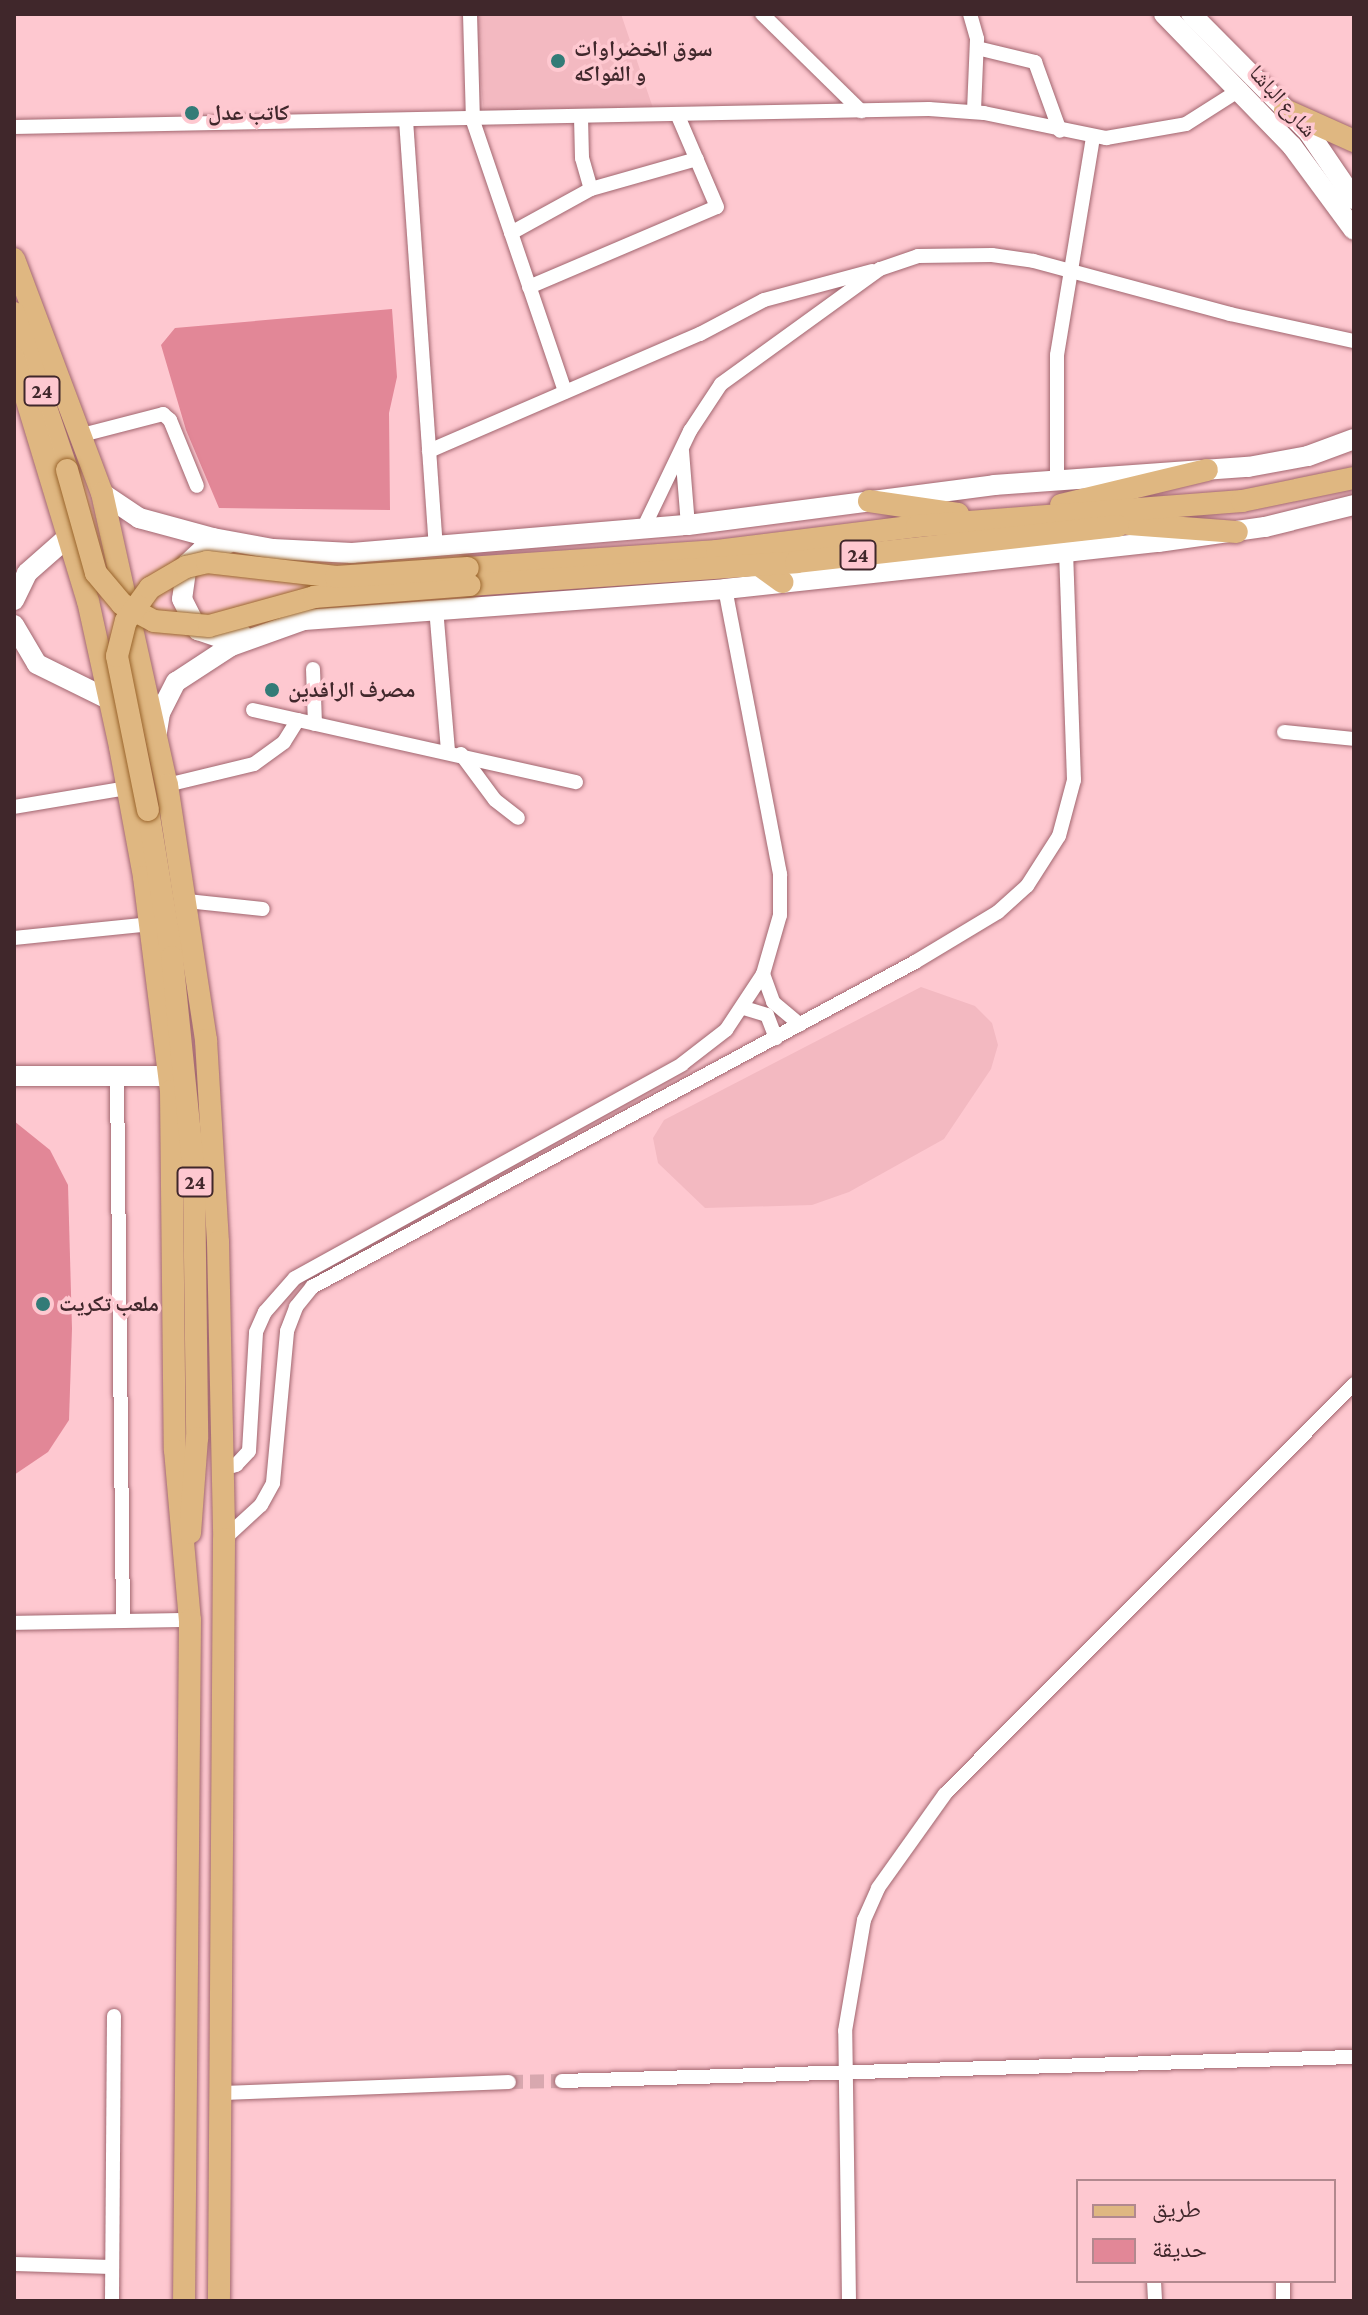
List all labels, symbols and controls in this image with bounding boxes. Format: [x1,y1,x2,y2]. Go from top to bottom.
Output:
place label: سوق الخضراوات و الفواكه [574,35,713,86]
marker: سوق الخضراوات و الفواكه [549,52,567,70]
street label: شارع الباشا [1244,60,1322,142]
place label: كاتب عدل [208,100,289,126]
marker: كاتب عدل [183,104,201,122]
road number: 24 [22,375,62,407]
road number: 24 [838,539,878,571]
place label: مصرف الرافدين [288,677,415,703]
marker: مصرف الرافدين [263,681,281,699]
road number: 24 [175,1166,215,1198]
place label: ملعب تكريت [59,1291,159,1317]
marker: ملعب تكريت [34,1295,52,1313]
legend [1076,2179,1336,2283]
text: طريق [1152,2195,1201,2222]
text: حديقة [1152,2235,1207,2262]

